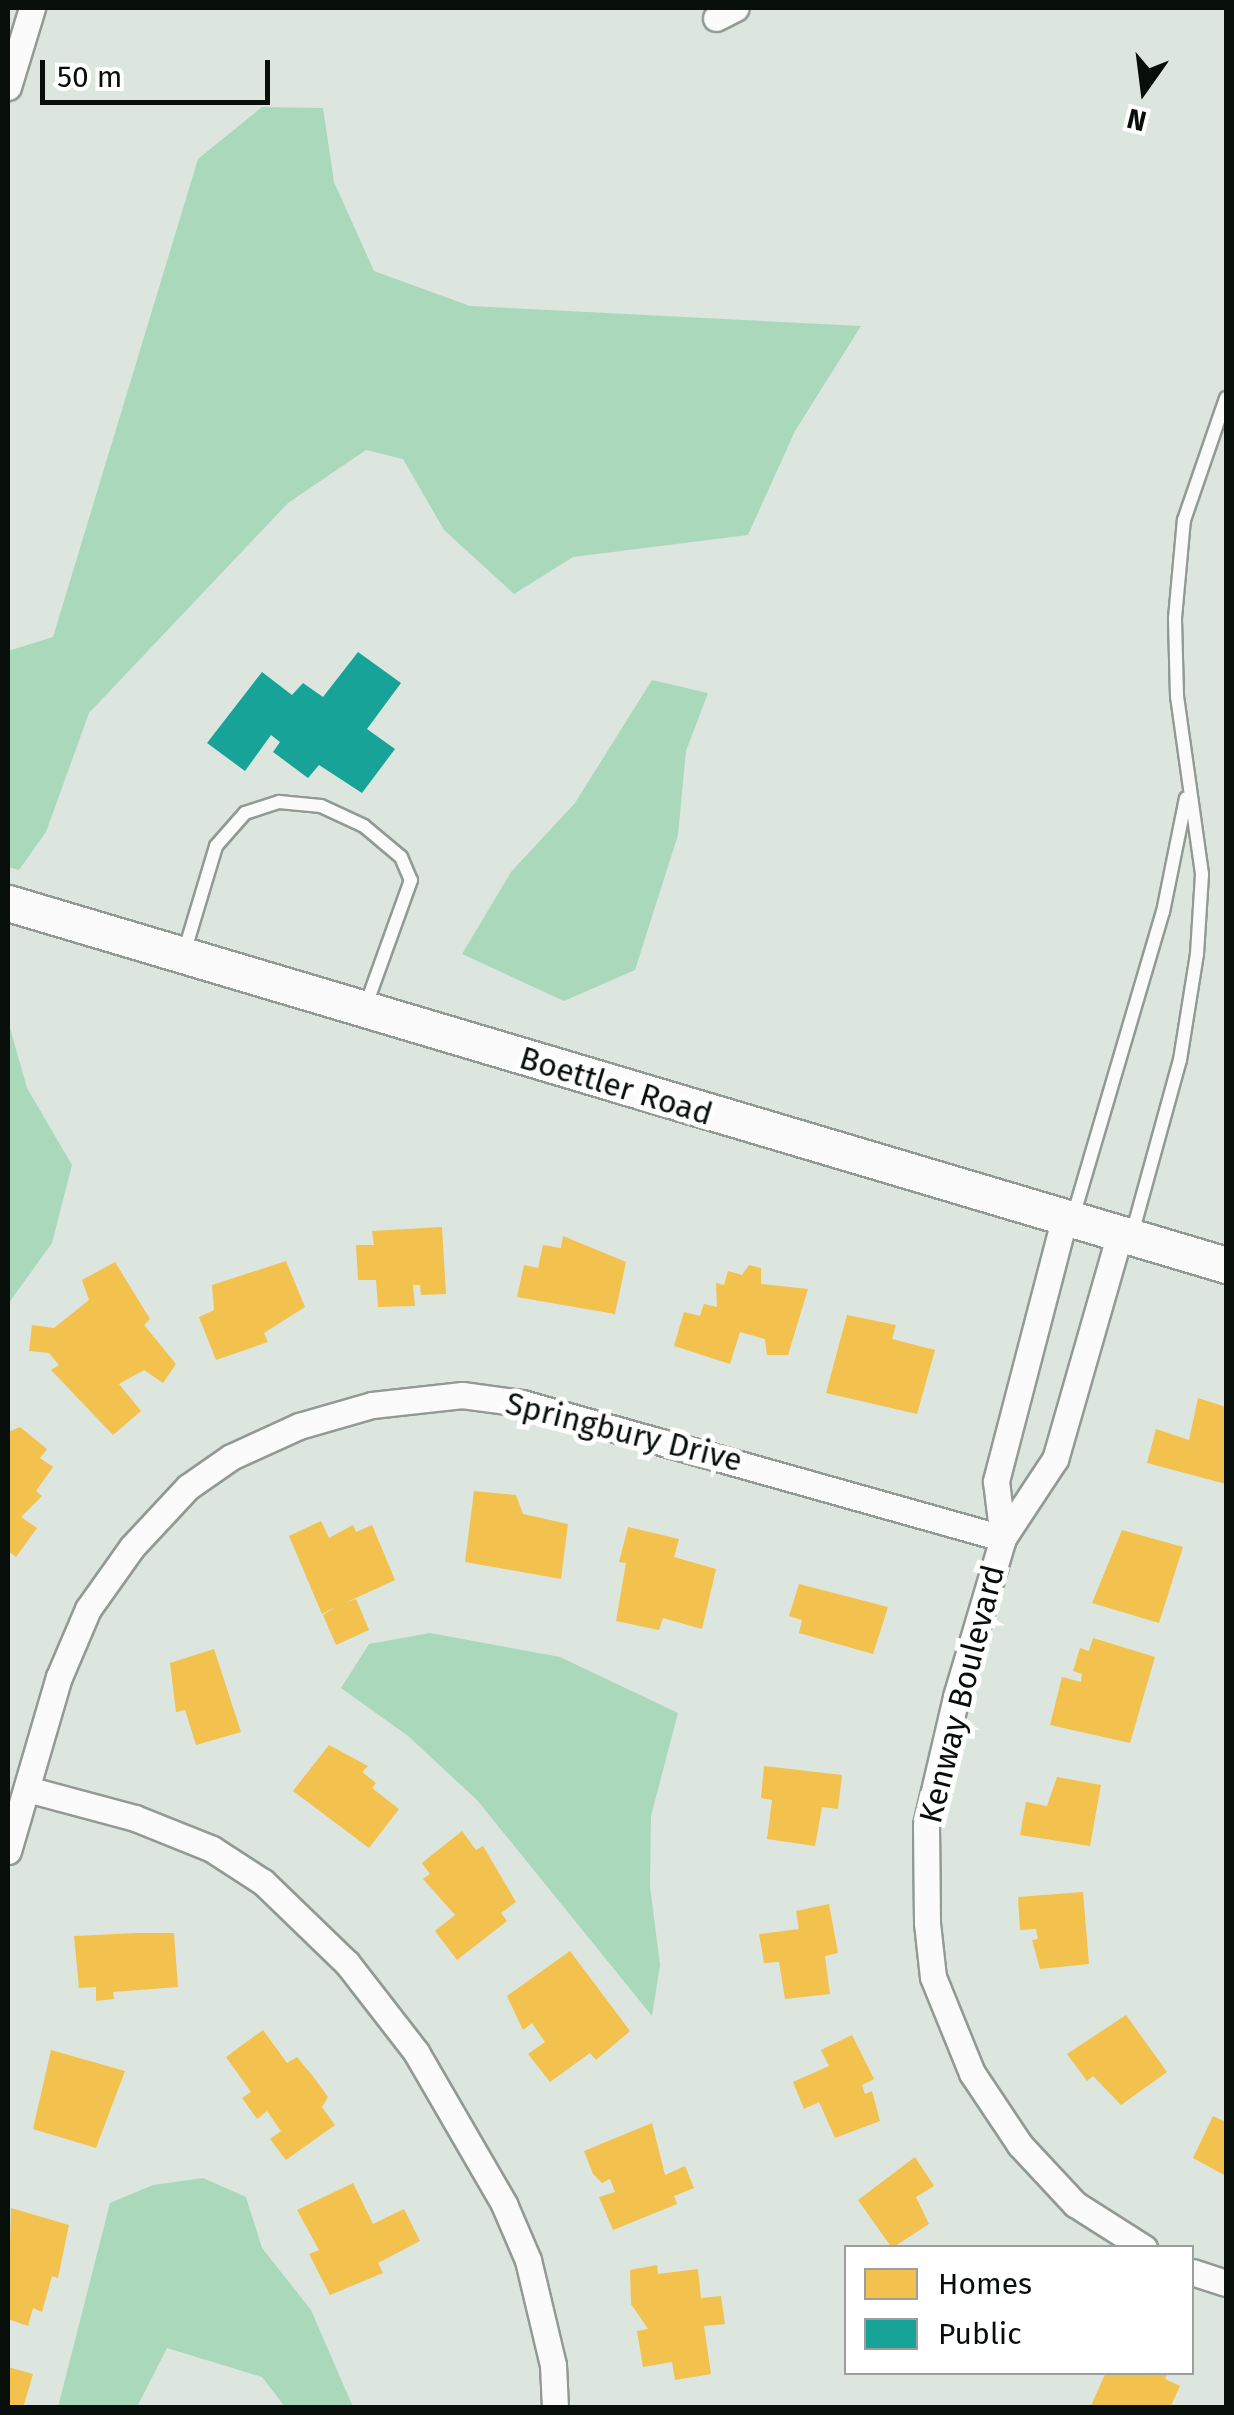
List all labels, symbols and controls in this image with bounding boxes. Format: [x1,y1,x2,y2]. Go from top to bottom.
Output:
scale bar [45,40,275,102]
north arrow [1094,40,1194,140]
text: 50 m [57,59,122,95]
text: N [1124,101,1150,138]
street label: Boettler Road [515,1038,717,1134]
street label: Springbury Drive [502,1384,746,1480]
street label: Kenway Boulevard [911,1561,1013,1827]
legend [844,2245,1194,2375]
text: Homes [938,2266,1032,2302]
text: Public [938,2316,1022,2352]

